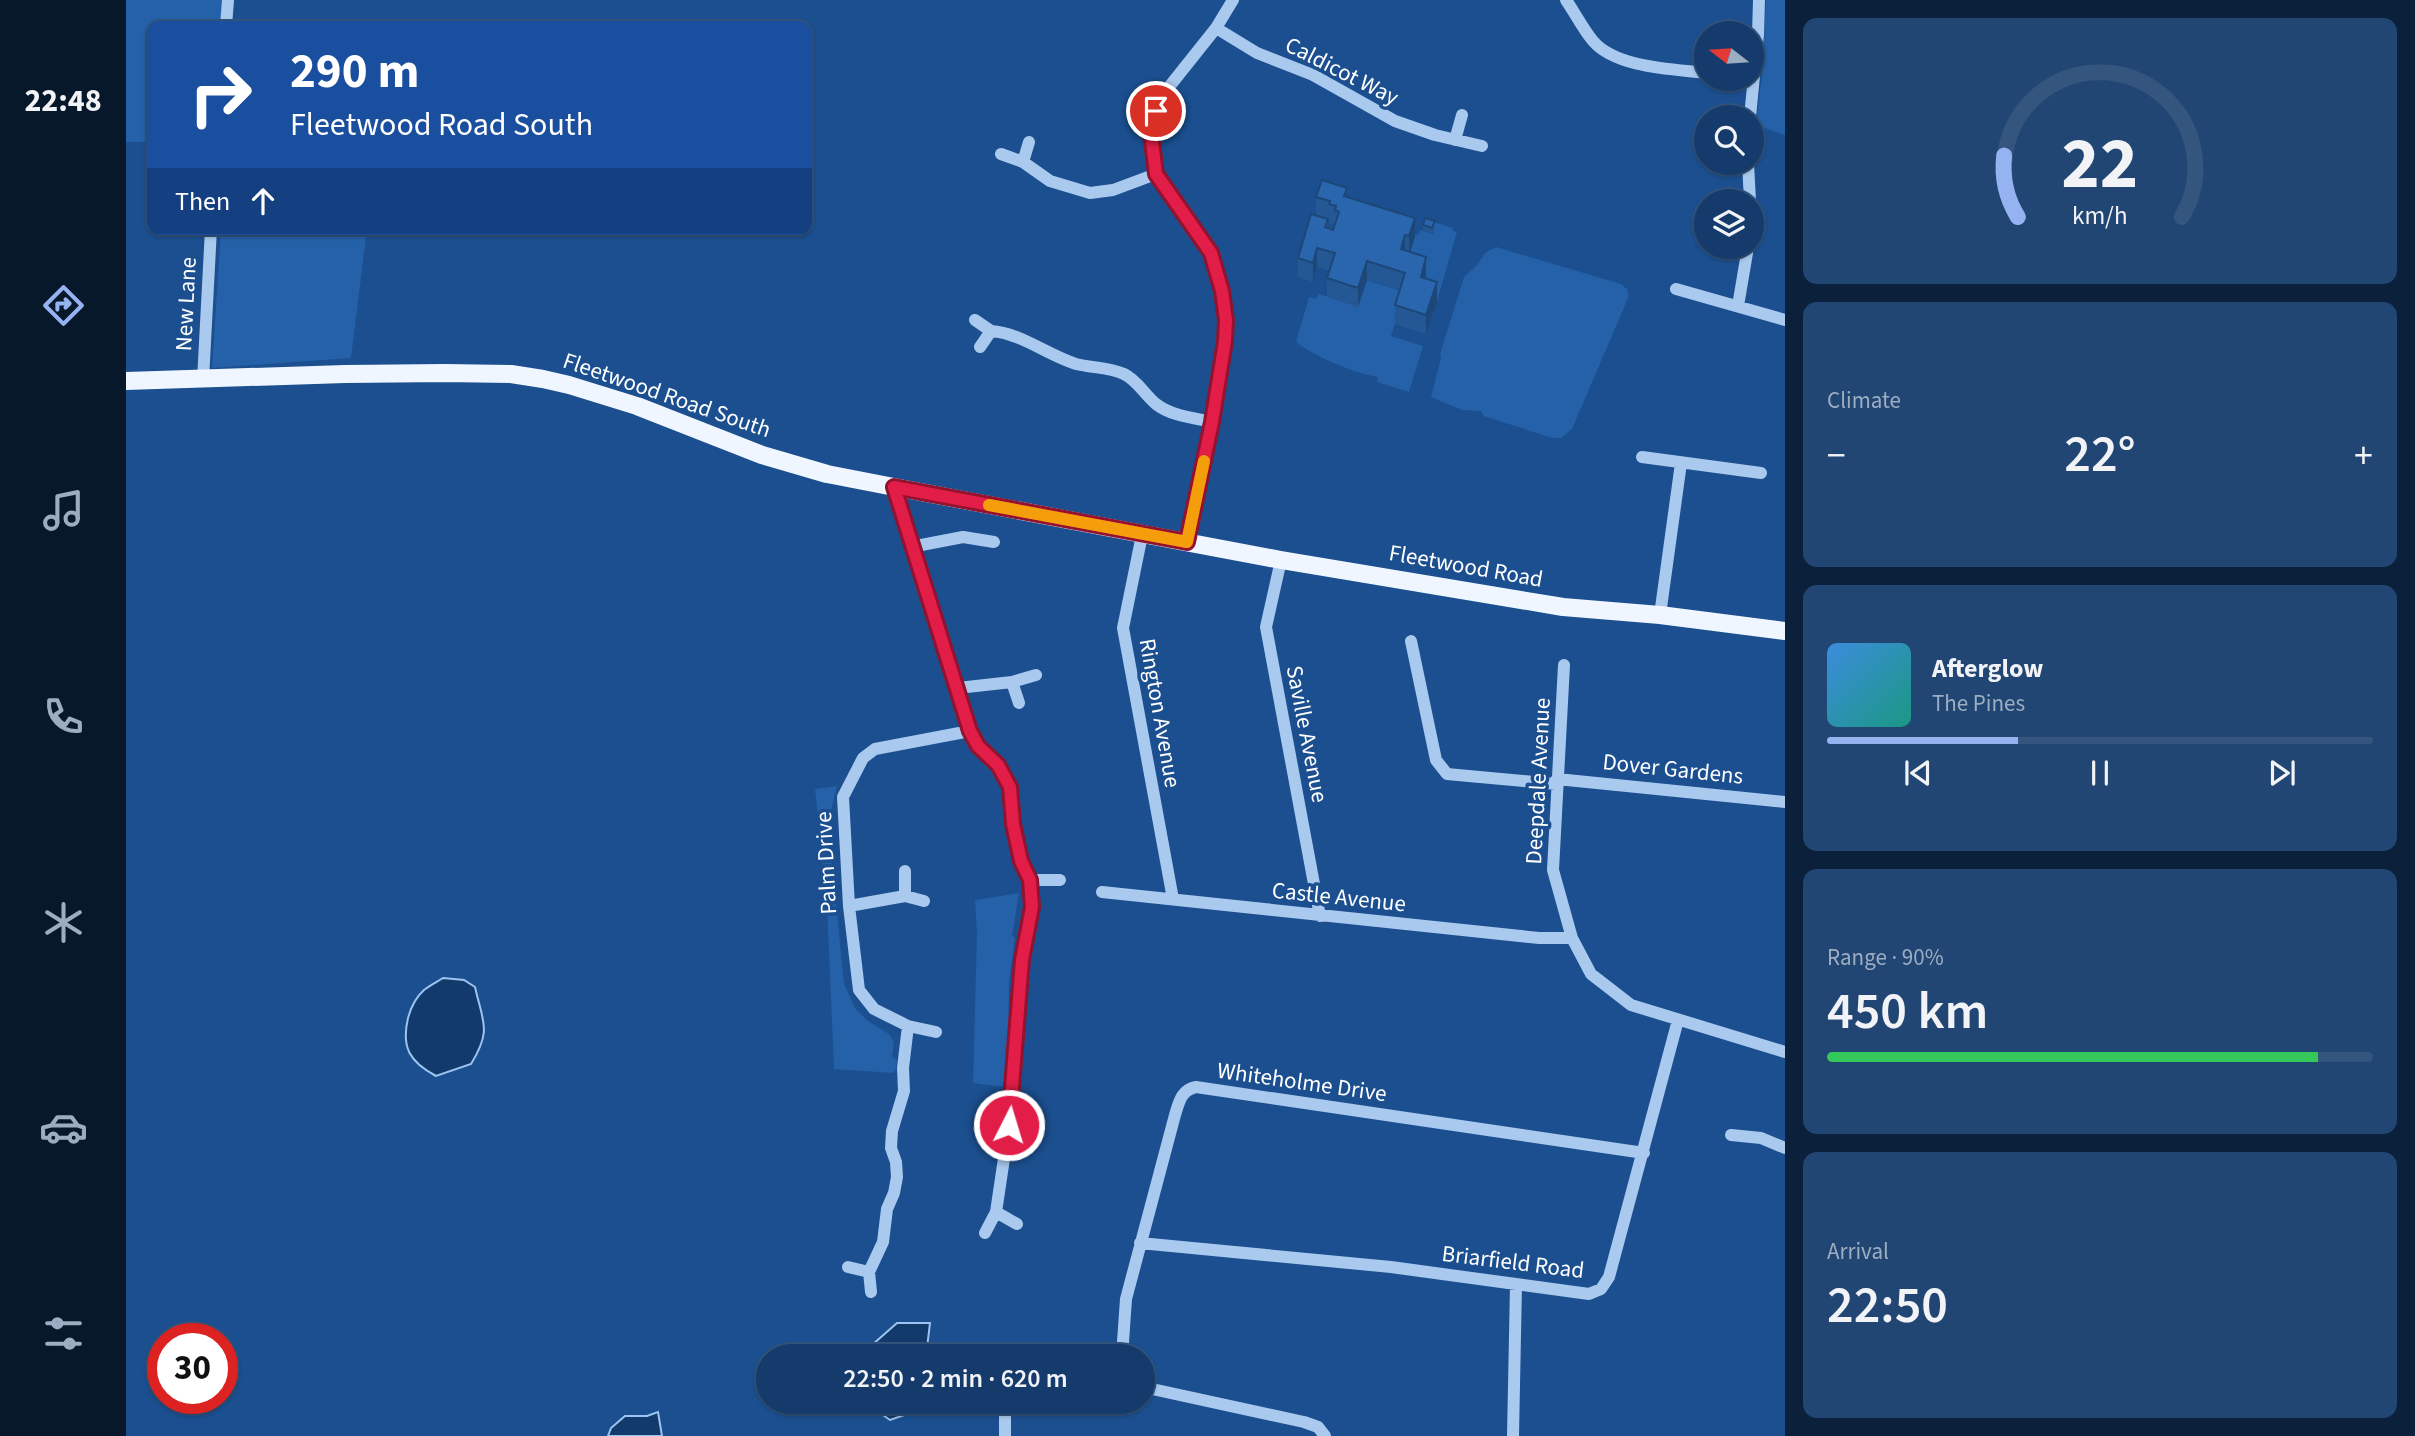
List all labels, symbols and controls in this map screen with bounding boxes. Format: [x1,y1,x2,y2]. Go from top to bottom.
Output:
north arrow [1694,21,1764,91]
map controls [1694,21,1764,259]
street label: Caldicot Way [1279,28,1405,114]
text: 290 m [290,37,419,107]
icon: right [175,49,266,140]
text: 22:48 [24,78,102,124]
pin [1126,81,1186,141]
icon: arrive [1137,92,1175,130]
text: Fleetwood Road South [290,102,593,148]
button: search [1694,105,1764,175]
text: 22 [2062,112,2138,216]
icon: ahead [244,182,282,220]
text: Then [175,183,230,220]
button: layers [1694,189,1764,259]
text: km/h [2072,198,2128,234]
street label: New Lane [167,256,205,352]
icon: directions [39,281,88,330]
street label: Fleetwood Road South [559,344,775,446]
text: Climate [1827,384,1901,417]
text: 22° [2064,418,2136,492]
text: − [1827,429,1846,483]
text: + [2354,429,2373,483]
icon: music [39,486,88,535]
street label: Fleetwood Road [1386,536,1546,596]
street label: Rington Avenue [1131,636,1189,790]
text: Afterglow [1932,650,2043,687]
street label: Saville Avenue [1278,663,1336,805]
text: The Pines [1932,687,2025,720]
icon: phone [39,692,88,741]
street label: Deepdale Avenue [1517,697,1559,865]
street label: Dover Gardens [1601,745,1745,793]
icon: previous [1899,754,1937,792]
icon: pause [2081,754,2119,792]
icon: next [2263,754,2301,792]
street label: Palm Drive [807,811,845,915]
street label: Castle Avenue [1270,874,1408,920]
icon: climate [39,898,88,947]
text: Range · 90% [1827,941,1944,974]
text: 450 km [1827,975,1988,1049]
street label: Whiteholme Drive [1215,1054,1389,1110]
position arrow [972,1088,1046,1162]
icon: car [39,1103,88,1152]
text: Arrival [1827,1235,1889,1268]
street label: Briarfield Road [1440,1237,1586,1287]
text: 22:50 [1827,1269,1948,1343]
icon: filters [39,1309,88,1358]
speed limit sign: 30 [147,1323,238,1414]
text: 22:50 · 2 min · 620 m [843,1360,1068,1397]

